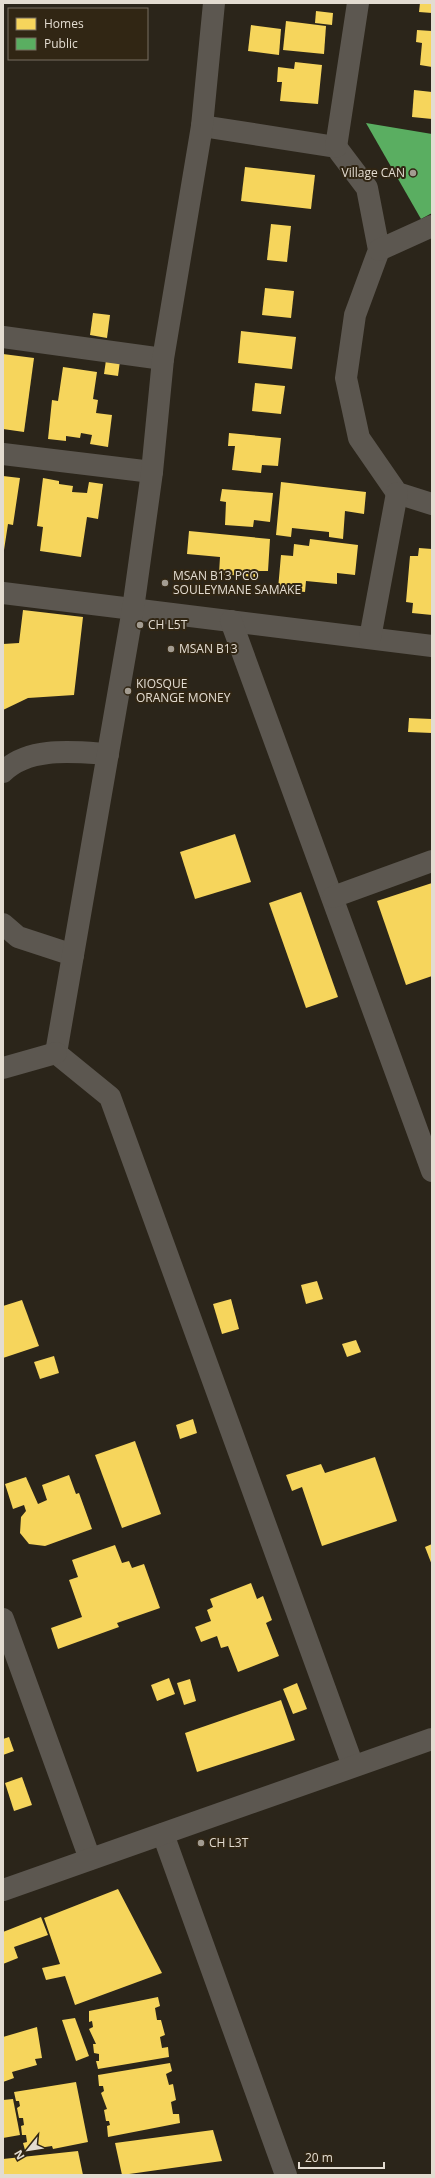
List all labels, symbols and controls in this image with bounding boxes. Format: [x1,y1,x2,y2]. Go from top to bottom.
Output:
legend [8,8,148,60]
text: Homes [44,15,84,32]
text: Public [44,35,78,52]
place label: Village CAN [342,164,405,181]
marker: Village CAN [408,168,418,178]
place label: MSAN B13 PCO SOULEYMANE SAMAKE [173,567,301,598]
marker: MSAN B13 PCO SOULEYMANE SAMAKE [160,578,170,588]
place label: CH L5T [148,616,188,633]
marker: CH L5T [135,620,145,630]
place label: MSAN B13 [179,640,238,657]
marker: MSAN B13 [166,644,176,654]
place label: KIOSQUE ORANGE MONEY [136,675,231,706]
marker: KIOSQUE ORANGE MONEY [123,686,133,696]
place label: CH L3T [209,1834,249,1851]
marker: CH L3T [196,1838,206,1848]
north arrow [8,2130,48,2170]
scale bar [299,2144,384,2170]
text: N [10,2148,28,2163]
text: 20 m [305,2149,333,2166]

